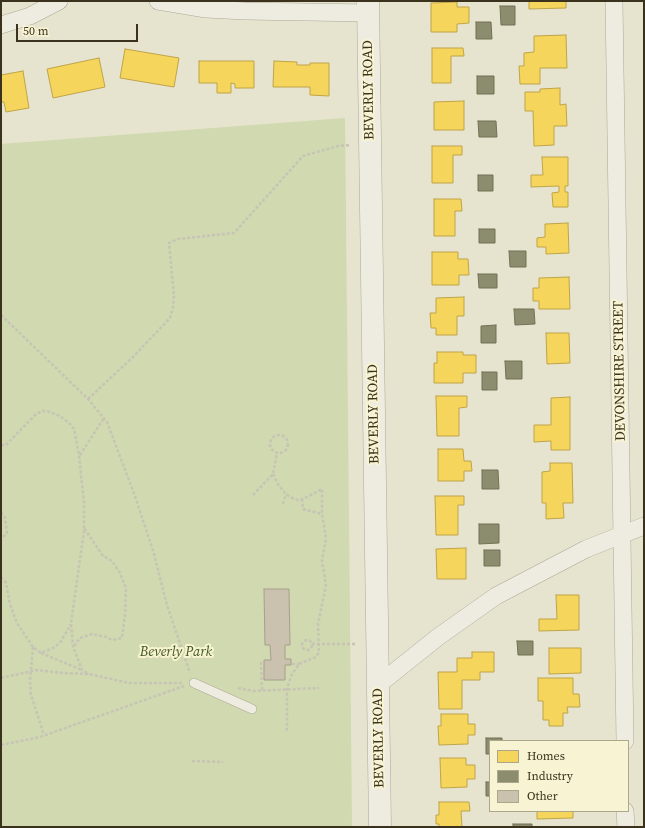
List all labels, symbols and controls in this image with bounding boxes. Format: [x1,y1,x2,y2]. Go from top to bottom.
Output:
scale bar [18,16,140,42]
text: 50 m [23,23,49,39]
street label: BEVERLY ROAD [360,40,378,140]
street label: DEVONSHIRE STREET [610,301,630,441]
street label: BEVERLY ROAD [365,364,383,464]
park label: Beverly Park [140,644,212,660]
street label: BEVERLY ROAD [370,688,388,788]
legend [489,740,629,812]
text: Homes [527,748,565,764]
text: Industry [527,768,573,784]
text: Other [527,788,558,804]

